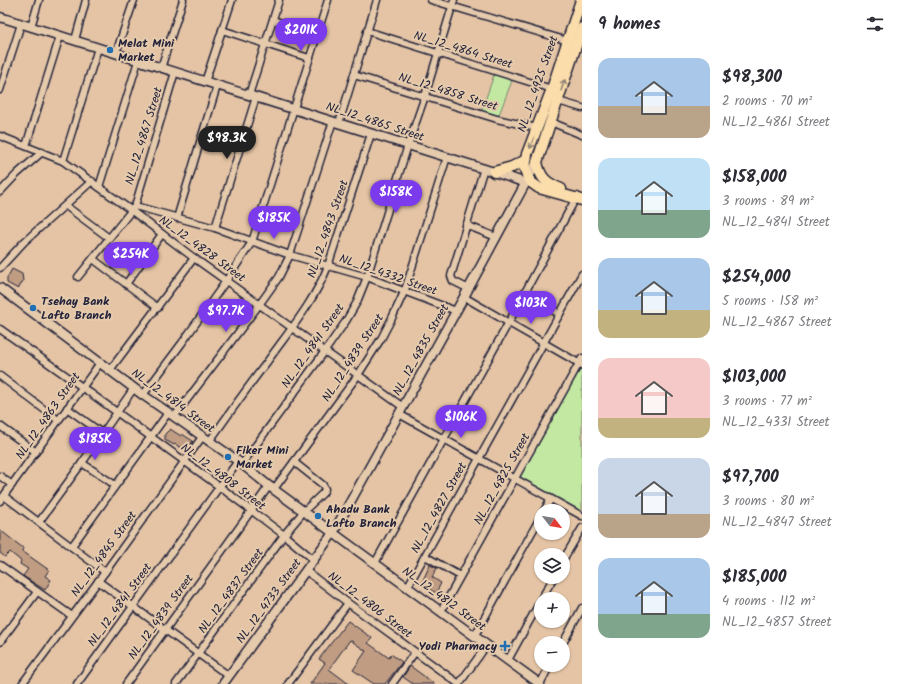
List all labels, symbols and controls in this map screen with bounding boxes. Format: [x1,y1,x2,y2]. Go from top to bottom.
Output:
text: 9 homes [598,11,661,38]
icon: filters [864,13,886,35]
pin: $201K [273,18,329,52]
text: $201K [284,20,318,41]
street label: NL_12_4864 Street [411,26,515,74]
street label: NL_12_4925 Street [513,33,564,135]
place label: Melat Mini Market [118,34,175,67]
marker: Melat Mini Market [105,45,115,55]
text: $98,300 [722,64,782,91]
street label: NL_12_4858 Street [396,68,500,116]
icon: home [630,74,678,122]
one-way arrow [560,79,568,91]
street label: NL_12_4867 Street [120,84,168,187]
text: 2 rooms · 70 m² [722,91,812,112]
street label: NL_12_4865 Street [323,97,427,147]
text: NL_12_4861 Street [722,112,830,133]
pin: $98.3K [194,126,260,160]
text: $98.3K [207,128,247,149]
one-way arrow [527,136,535,148]
text: $158,000 [722,164,786,191]
icon: home [630,174,678,222]
street label: NL_12_4843 Street [302,177,354,281]
pin: $158K [368,180,424,214]
text: $158K [379,182,413,203]
text: 3 rooms · 89 m² [722,191,814,212]
pin: $185K [246,206,302,240]
text: $185K [257,208,291,229]
street label: NL_12_4828 Street [155,211,250,287]
text: NL_12_4841 Street [722,212,830,233]
pin: $254K [103,242,159,276]
text: $254K [113,244,149,265]
street label: NL_12_4332 Street [336,249,440,301]
text: $254,000 [722,264,790,291]
icon: home [630,274,678,322]
pin: $103K [503,291,559,325]
text: 5 rooms · 158 m² [722,291,818,312]
place label: Tsehay Bank Lafto Branch [41,292,112,325]
text: $103K [514,293,548,314]
pin: $97.7K [193,299,259,333]
street label: NL_12_4841 Street [277,300,350,392]
street label: NL_12_4835 Street [388,300,454,399]
text: $97.7K [207,301,245,322]
marker: Tsehay Bank Lafto Branch [28,303,38,313]
street label: NL_12_4839 Street [317,310,389,406]
text: NL_12_4867 Street [722,312,832,333]
street label: NL_12_4814 Street [127,364,219,438]
text: $103,000 [722,364,786,391]
street label: NL_12_4863 Street [11,368,85,463]
icon: home [630,374,678,422]
text: 3 rooms · 77 m² [722,391,812,412]
pin: $106K [433,405,489,439]
text: $106K [444,407,478,428]
text: NL_12_4331 Street [722,412,830,433]
pin: $185K [67,427,123,461]
text: $185K [78,429,112,450]
street label: NL_12_4825 Street [469,429,535,528]
street label: NL_12_4808 Street [176,439,270,516]
place label: Fiker Mini Market [236,441,289,474]
marker: Fiker Mini Market [223,452,233,462]
street label: NL_12_4827 Street [406,459,472,557]
text: $97,700 [722,464,779,491]
icon: home [630,474,678,522]
text: 3 rooms · 80 m² [722,491,814,512]
place label: Ahadu Bank Lafto Branch [326,500,397,533]
north arrow [534,504,570,540]
map controls [534,504,570,672]
street label: NL_12_4845 Street [66,507,142,601]
marker: Ahadu Bank Lafto Branch [313,511,323,521]
text: NL_12_4847 Street [722,512,832,533]
street label: NL_12_4837 Street [193,544,269,638]
button: layers [534,548,570,584]
street label: NL_12_4733 Street [232,554,307,647]
street label: NL_12_4841 Street [83,559,157,651]
street label: NL_12_4812 Street [398,562,490,636]
text: $185,000 [722,564,786,591]
street label: NL_12_4806 Street [324,567,417,643]
street label: NL_12_4839 Street [123,570,199,664]
icon: home [630,574,678,622]
text: 4 rooms · 112 m² [722,591,815,612]
button: + [534,592,570,628]
text: NL_12_4857 Street [722,612,832,633]
button: − [534,636,570,672]
place label: Yodi Pharmacy [419,637,498,656]
marker: Yodi Pharmacy [500,641,510,651]

